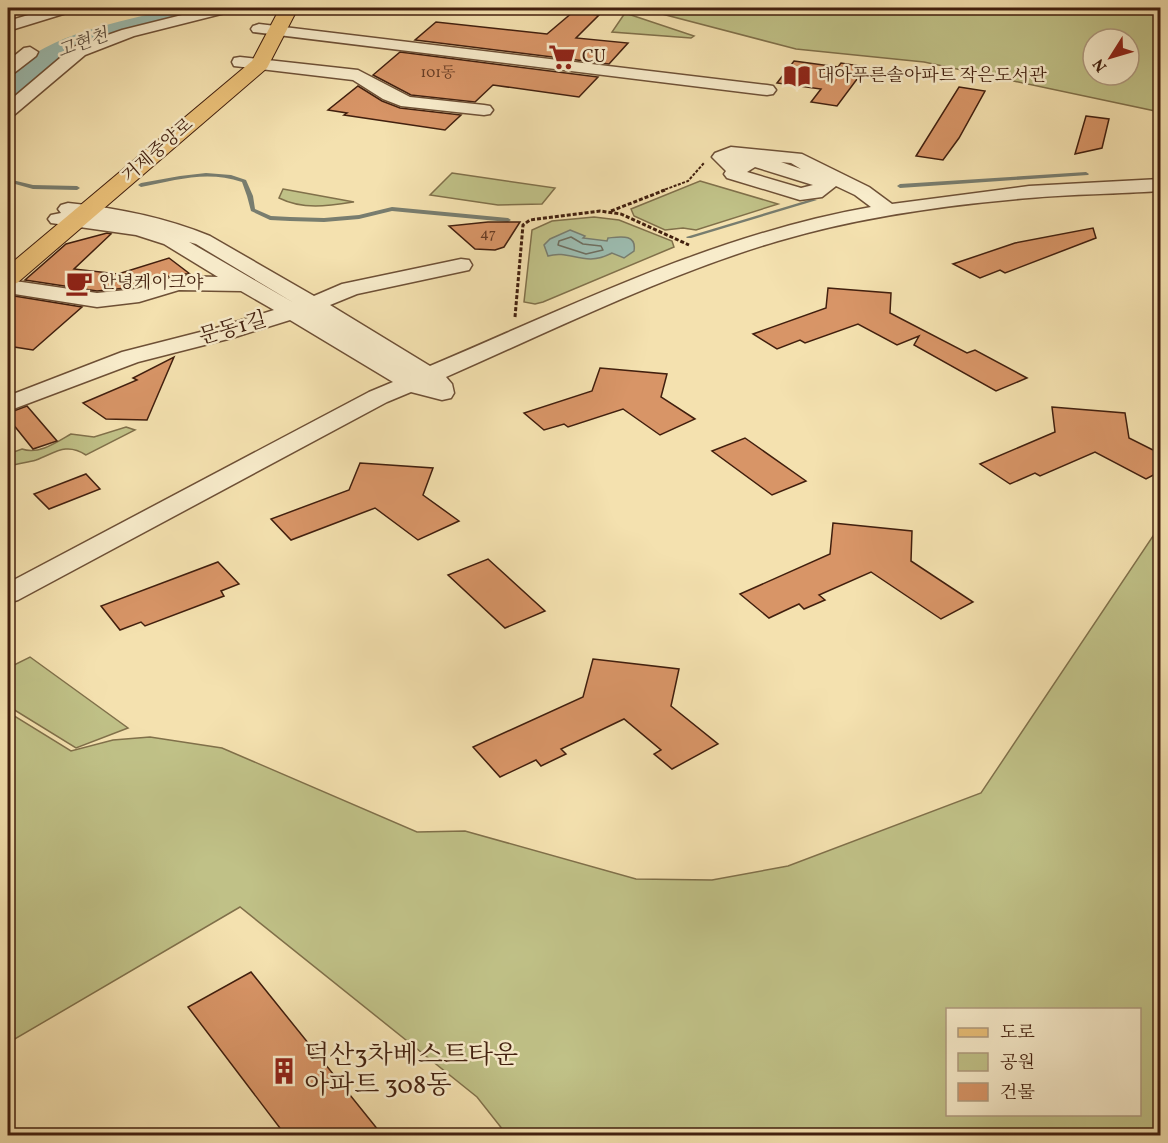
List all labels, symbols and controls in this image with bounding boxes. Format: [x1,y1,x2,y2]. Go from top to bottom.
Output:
water label: 고현천 [54,23,113,65]
north arrow [1081,27,1141,87]
supermarket icon: CU [547,42,577,72]
place label: CU [582,45,606,70]
text: N [1088,53,1113,76]
library icon: 대아푸른솔아파트 작은도서관 [782,61,812,91]
house number: 101동 [420,63,456,84]
place label: 대아푸른솔아파트 작은도서관 [817,64,1047,89]
street label: 거제중앙로 [117,113,199,189]
house number: 47 [480,224,496,245]
cafe icon: 안녕케이크야 [64,268,94,298]
place label: 안녕케이크야 [99,271,204,296]
street label: 문동1길 [196,306,270,352]
legend [946,1008,1141,1116]
text: 도로 [1000,1021,1035,1046]
place label: 덕산3차베스트타운 아파트 308동 [304,1038,518,1104]
text: 공원 [1000,1051,1035,1076]
building icon: 덕산3차베스트타운 아파트 308동 [269,1056,299,1086]
text: 건물 [1000,1081,1035,1106]

